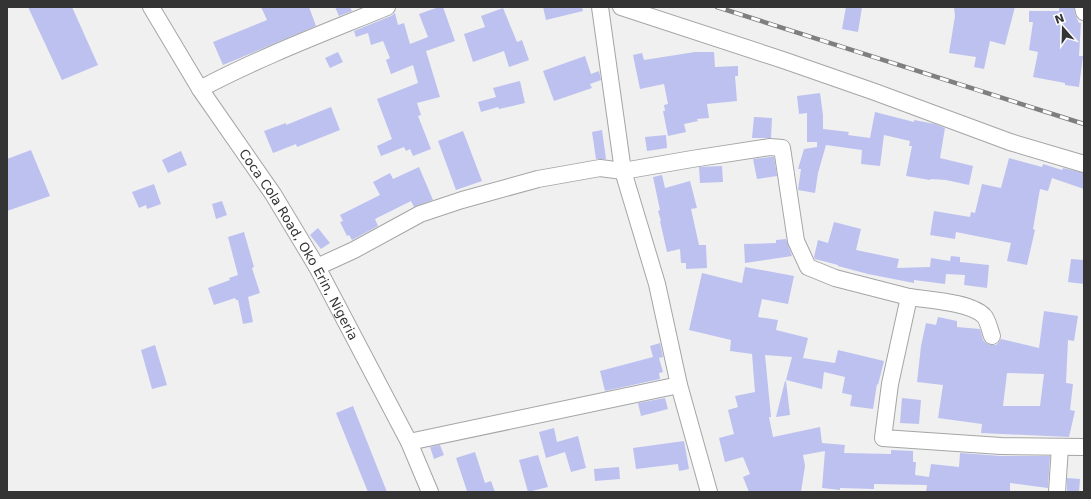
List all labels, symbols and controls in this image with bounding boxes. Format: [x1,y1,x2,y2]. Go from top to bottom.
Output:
north arrow [1043,8,1083,48]
text: N [1053,11,1066,27]
street label: Coca Cola Road, Oko Erin, Nigeria [236,146,361,342]

